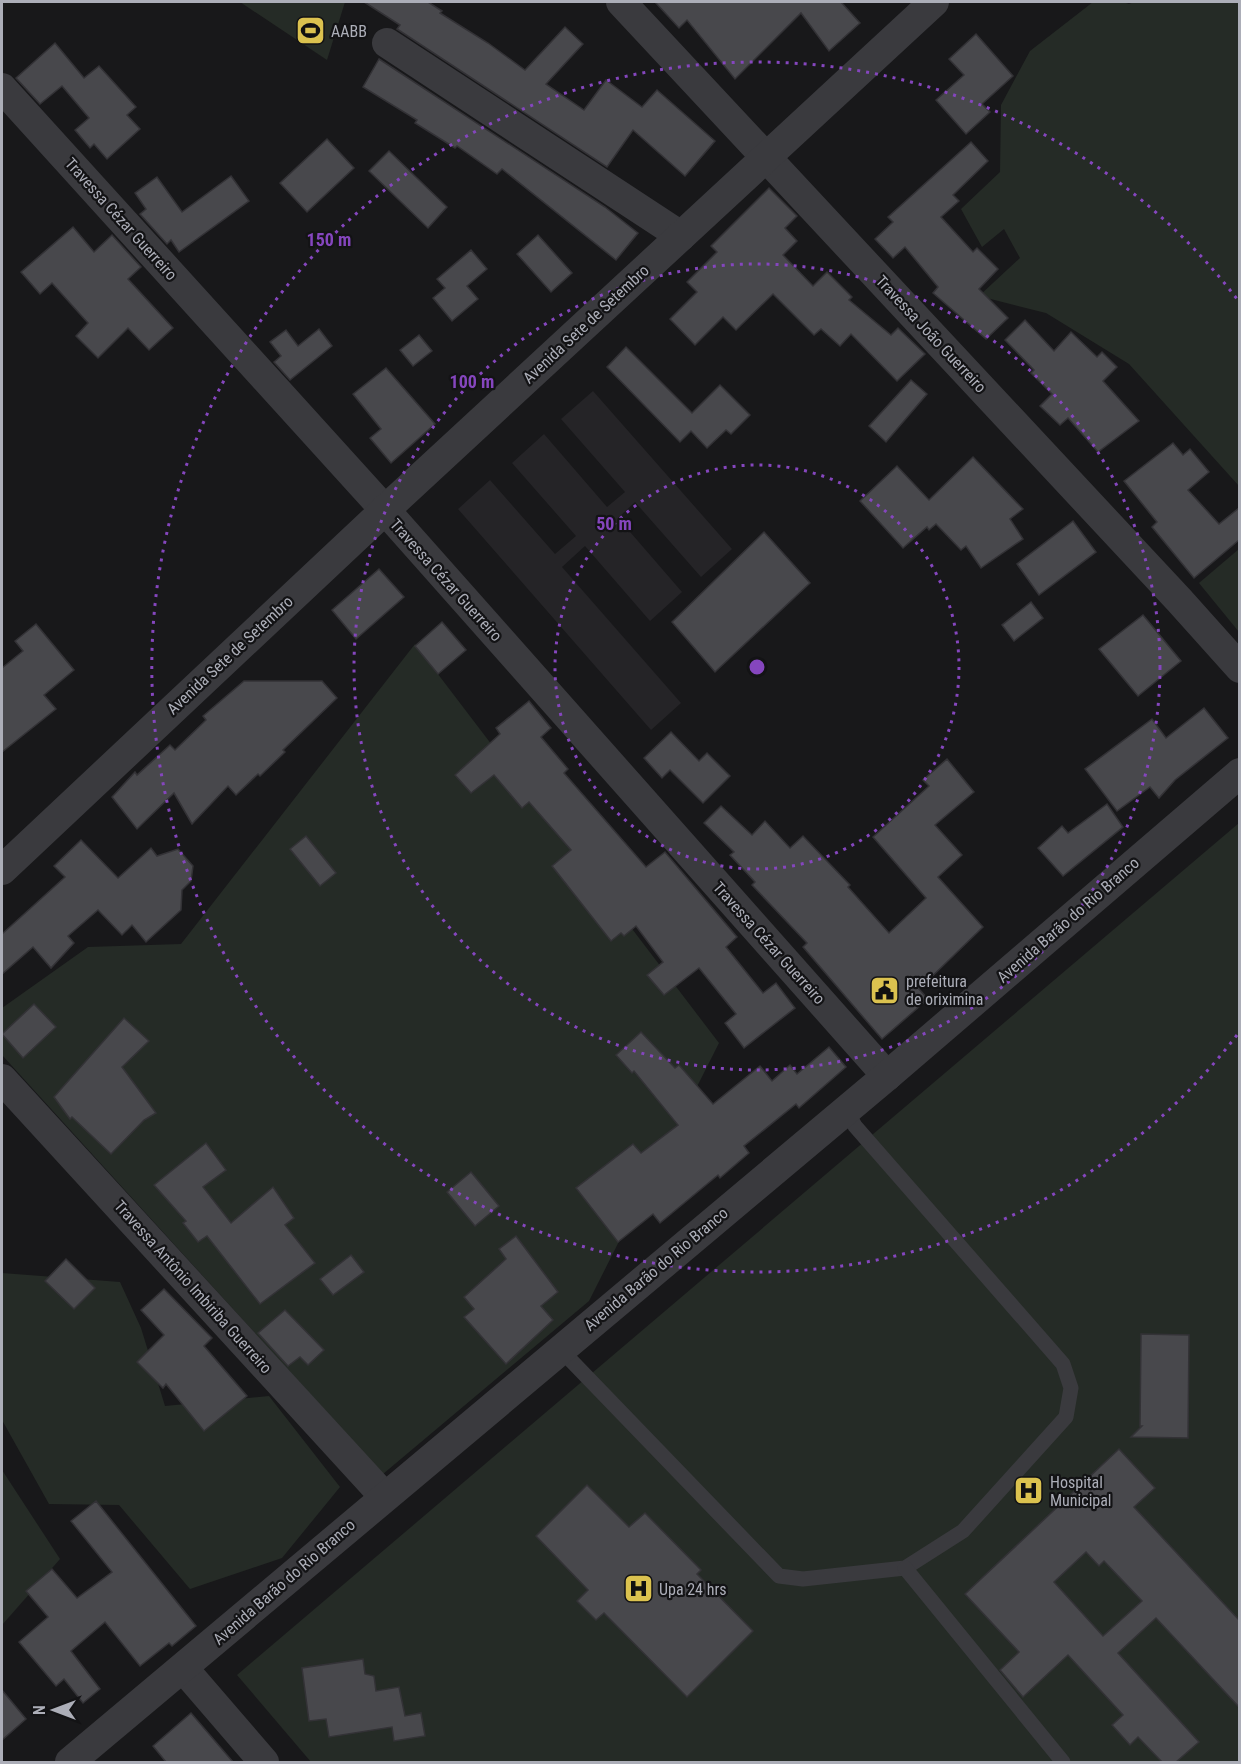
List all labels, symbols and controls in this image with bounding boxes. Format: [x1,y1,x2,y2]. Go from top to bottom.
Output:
sports icon: AABB [294,15,326,47]
place label: AABB [331,22,367,41]
street label: Travessa Cézar Guerreiro [61,154,181,284]
text: 150 m [307,229,351,250]
street label: Avenida Sete de Setembro [519,261,653,387]
street label: Travessa João Guerreiro [872,271,990,397]
text: 100 m [450,371,494,392]
text: 50 m [596,513,632,534]
street label: Travessa Cézar Guerreiro [386,515,506,645]
street label: Avenida Sete de Setembro [163,592,297,718]
centre of rings [747,657,767,677]
street label: Avenida Barão do Rio Branco [993,853,1143,987]
street label: Travessa Cézar Guerreiro [709,878,829,1008]
place label: prefeitura de oriximina [906,972,984,1009]
public building icon: prefeitura de oriximina [869,974,901,1006]
street label: Travessa Antônio Imbiriba Guerreiro [110,1197,276,1377]
street label: Avenida Barão do Rio Branco [580,1203,732,1335]
place label: Hospital Municipal [1050,1473,1112,1510]
hospital icon: Hospital Municipal [1013,1475,1045,1507]
street label: Avenida Barão do Rio Branco [209,1515,359,1649]
hospital icon: Upa 24 hrs [622,1573,654,1605]
place label: Upa 24 hrs [659,1580,727,1599]
north arrow [24,1680,84,1740]
text: N [30,1705,49,1715]

